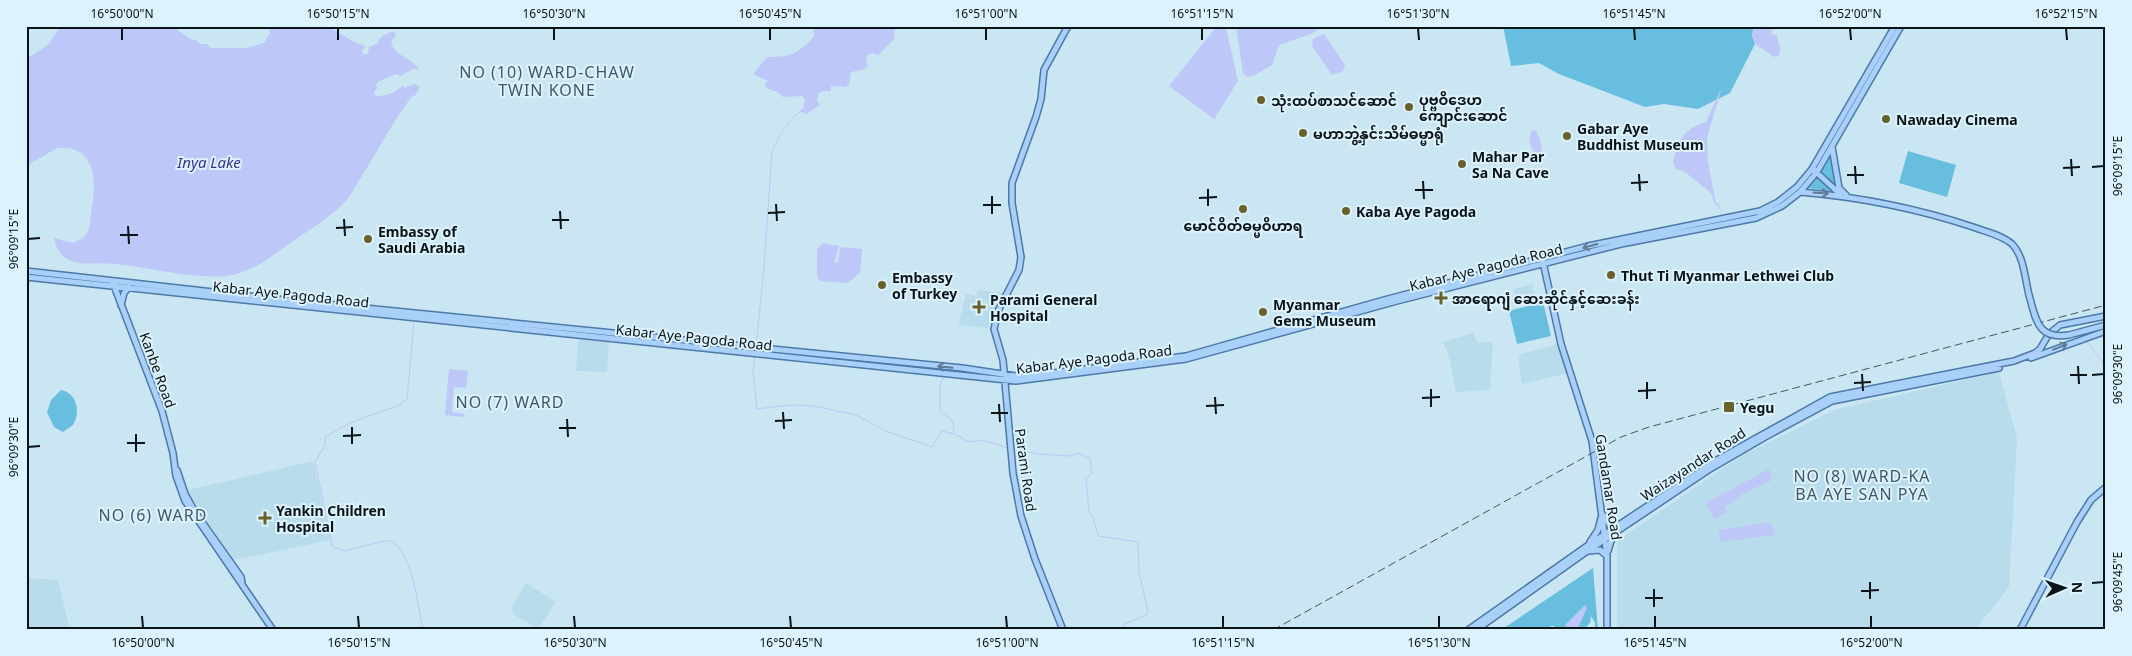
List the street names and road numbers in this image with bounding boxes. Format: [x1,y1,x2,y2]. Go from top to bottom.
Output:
street label: Kabar Aye Pagoda Road [1407,239,1565,295]
street label: Kabar Aye Pagoda Road [212,276,370,312]
street label: Kabar Aye Pagoda Road [615,319,773,355]
street label: Kanbe Road [136,330,180,410]
street label: Kabar Aye Pagoda Road [1015,340,1173,378]
street label: Waizayandar Road [1637,423,1749,505]
street label: Parami Road [1011,427,1041,513]
street label: Gandamar Road [1591,433,1627,541]

